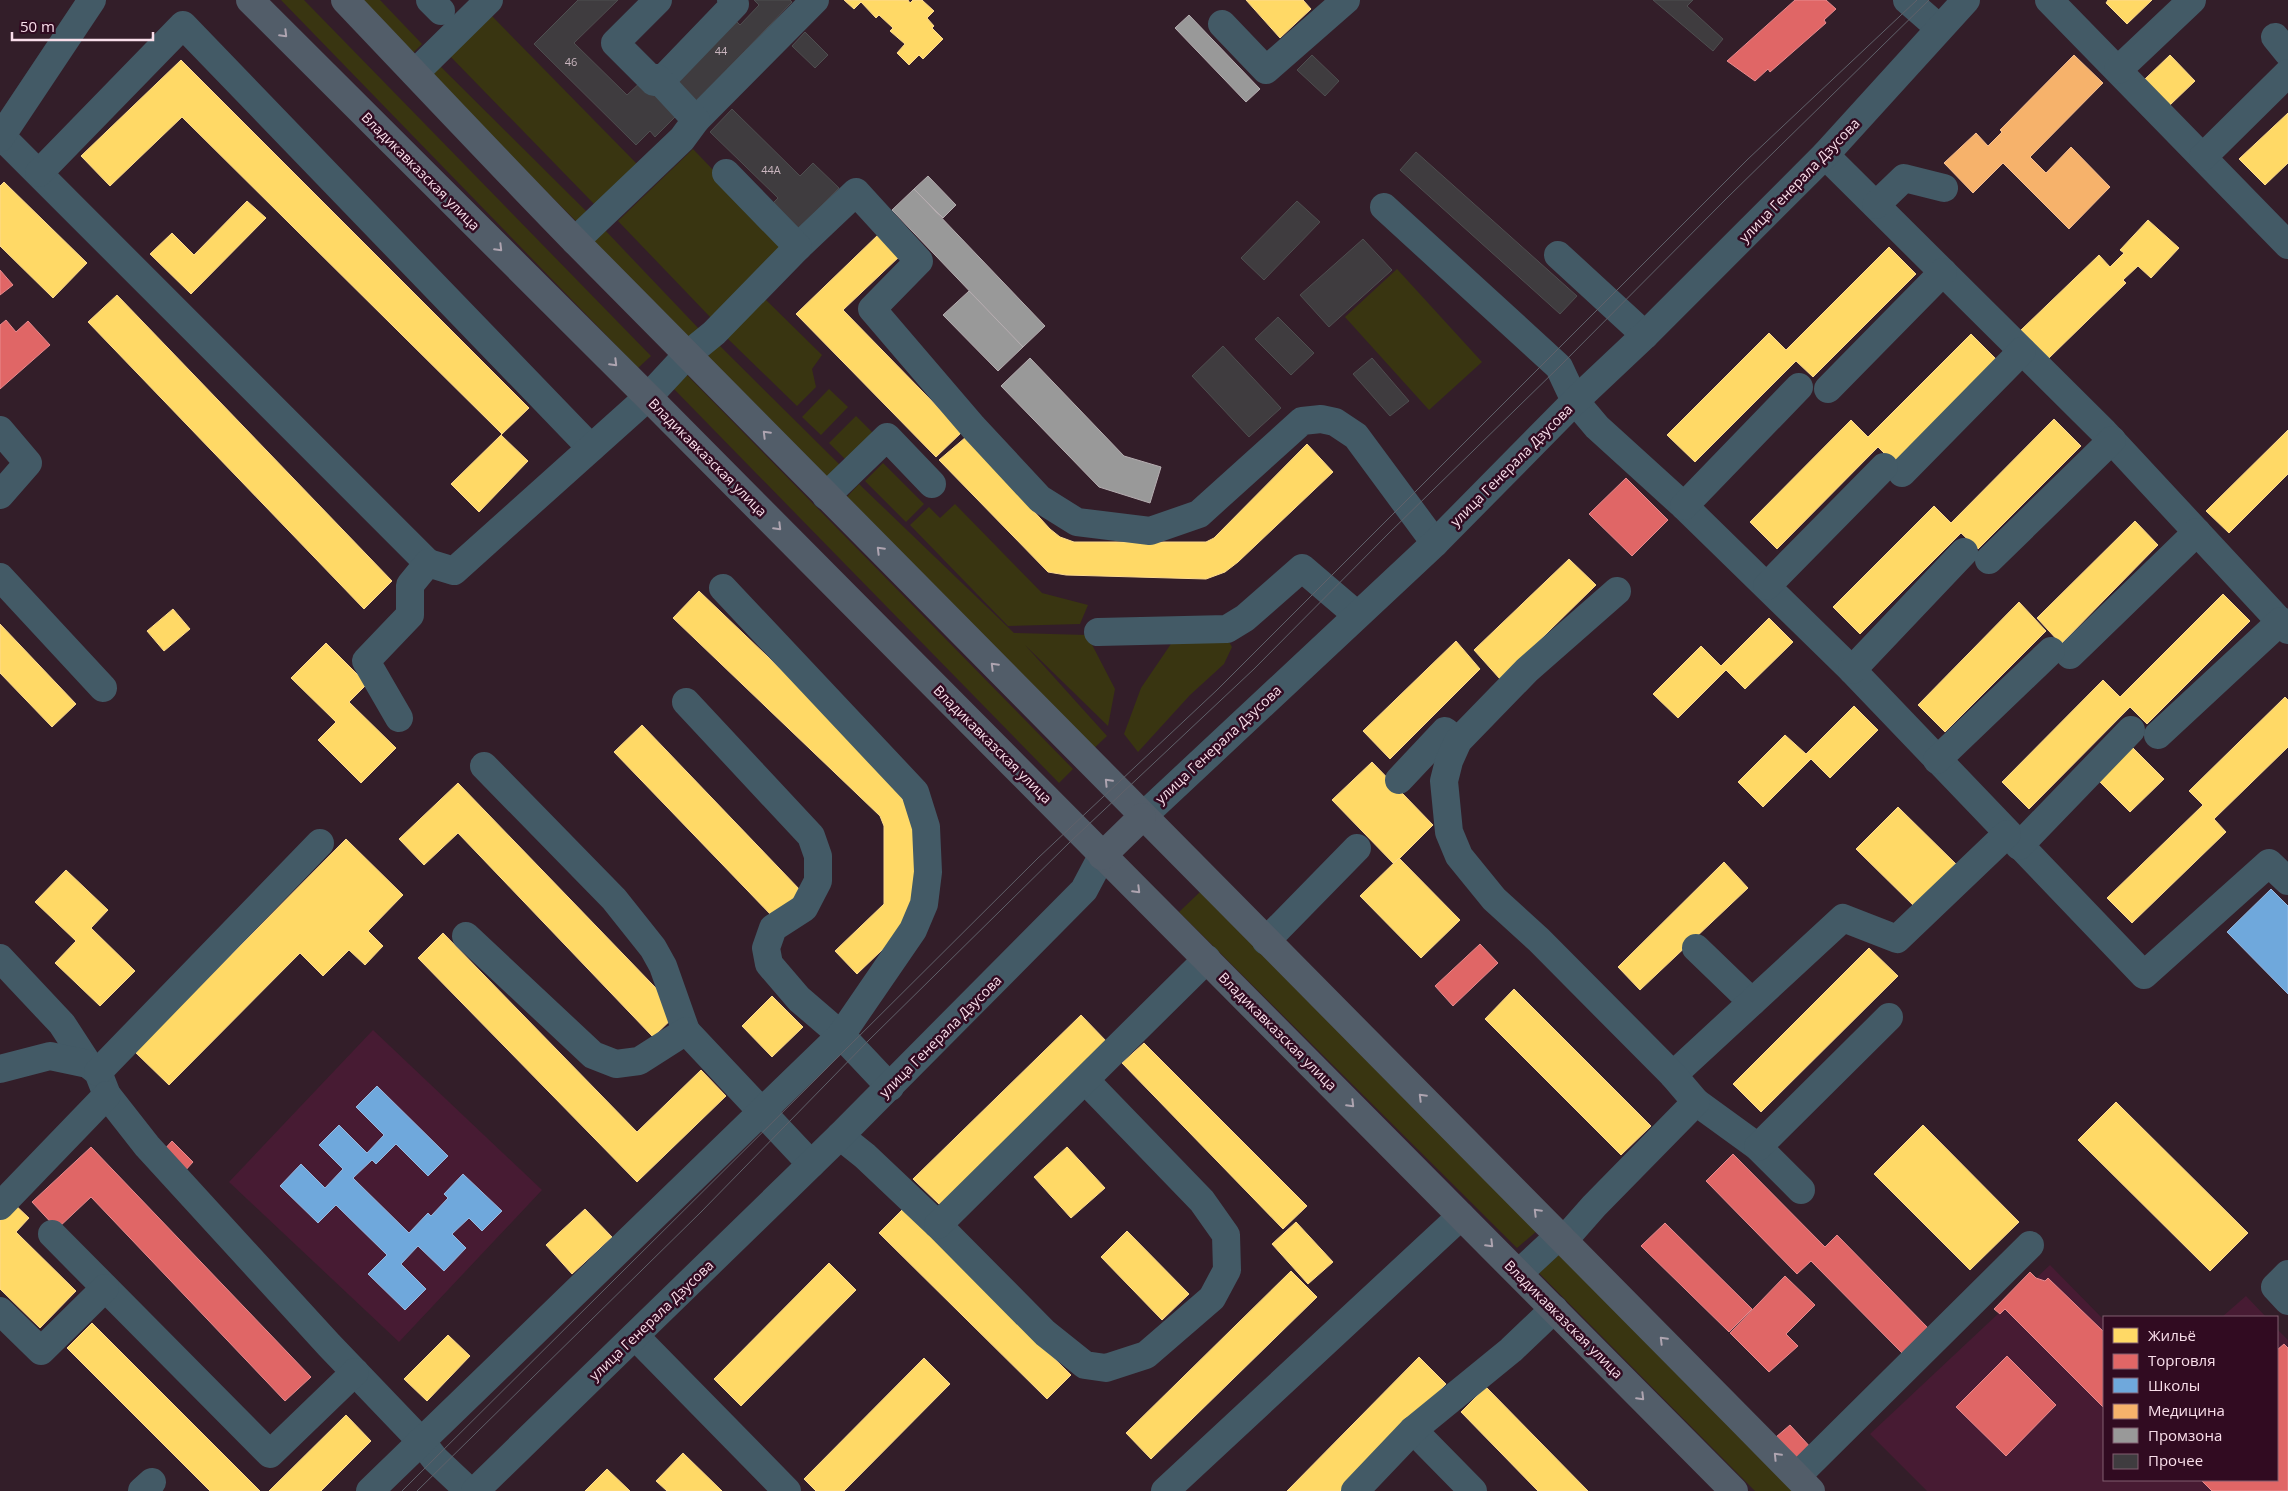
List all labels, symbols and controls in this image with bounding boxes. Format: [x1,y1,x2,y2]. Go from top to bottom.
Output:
scale bar [12,10,154,42]
text: 50 m [20,16,55,36]
one-way arrow [279,29,288,38]
house number: 44 [715,43,728,58]
house number: 46 [565,54,577,69]
street label: Владикавказская улица [358,108,484,234]
street label: улица Генерала Дзусова [1734,114,1864,246]
house number: 44А [761,162,781,177]
one-way arrow [493,242,502,251]
one-way arrow [608,357,617,366]
street label: Владикавказская улица [645,394,771,520]
street label: улица Генерала Дзусова [1446,400,1576,530]
one-way arrow [763,431,772,440]
one-way arrow [772,522,781,531]
one-way arrow [877,547,886,556]
one-way arrow [991,663,1000,672]
street label: улица Генерала Дзусова [1151,680,1285,808]
street label: Владикавказская улица [930,681,1056,807]
one-way arrow [1105,778,1114,787]
one-way arrow [1132,884,1141,893]
street label: Владикавказская улица [1215,968,1341,1094]
street label: улица Генерала Дзусова [875,971,1005,1101]
one-way arrow [1419,1094,1428,1103]
one-way arrow [1345,1098,1354,1107]
one-way arrow [1534,1209,1543,1218]
one-way arrow [1484,1238,1493,1247]
street label: улица Генерала Дзусова [585,1255,717,1385]
street label: Владикавказская улица [1501,1256,1627,1382]
legend [2103,1316,2278,1481]
text: Жильё [2148,1325,2196,1345]
one-way arrow [1660,1337,1669,1346]
text: Торговля [2148,1350,2215,1370]
text: Школы [2148,1375,2200,1395]
one-way arrow [1635,1391,1644,1400]
text: Медицина [2148,1400,2225,1420]
text: Промзона [2148,1425,2222,1445]
text: Прочее [2148,1450,2203,1470]
one-way arrow [1774,1453,1783,1462]

